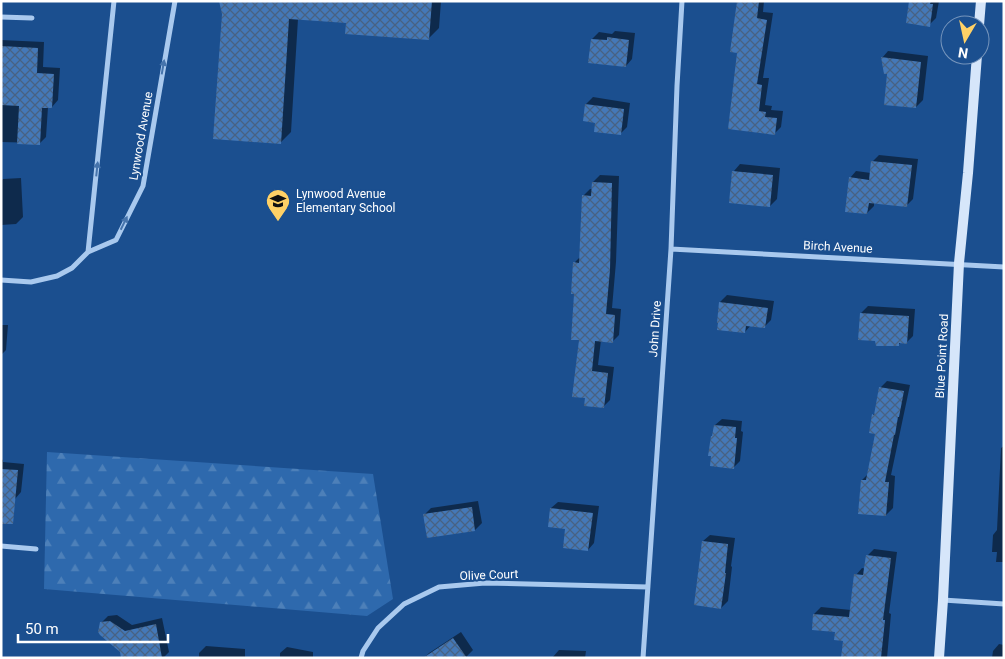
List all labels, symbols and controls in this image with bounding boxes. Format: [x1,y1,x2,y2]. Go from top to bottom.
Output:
north arrow [940,15,990,65]
text: N [957,44,969,62]
one-way arrow [160,59,168,75]
street label: Lynwood Avenue [126,91,156,181]
one-way arrow [93,160,101,176]
place label: Lynwood Avenue Elementary School [296,187,396,215]
school or university icon: Lynwood Avenue Elementary School [265,188,291,222]
one-way arrow [120,216,128,231]
street label: Birch Avenue [803,238,873,256]
street label: John Drive [646,300,664,358]
street label: Blue Point Road [933,313,951,399]
street label: Olive Court [459,567,519,583]
scale bar [18,612,168,644]
text: 50 m [25,620,59,638]

